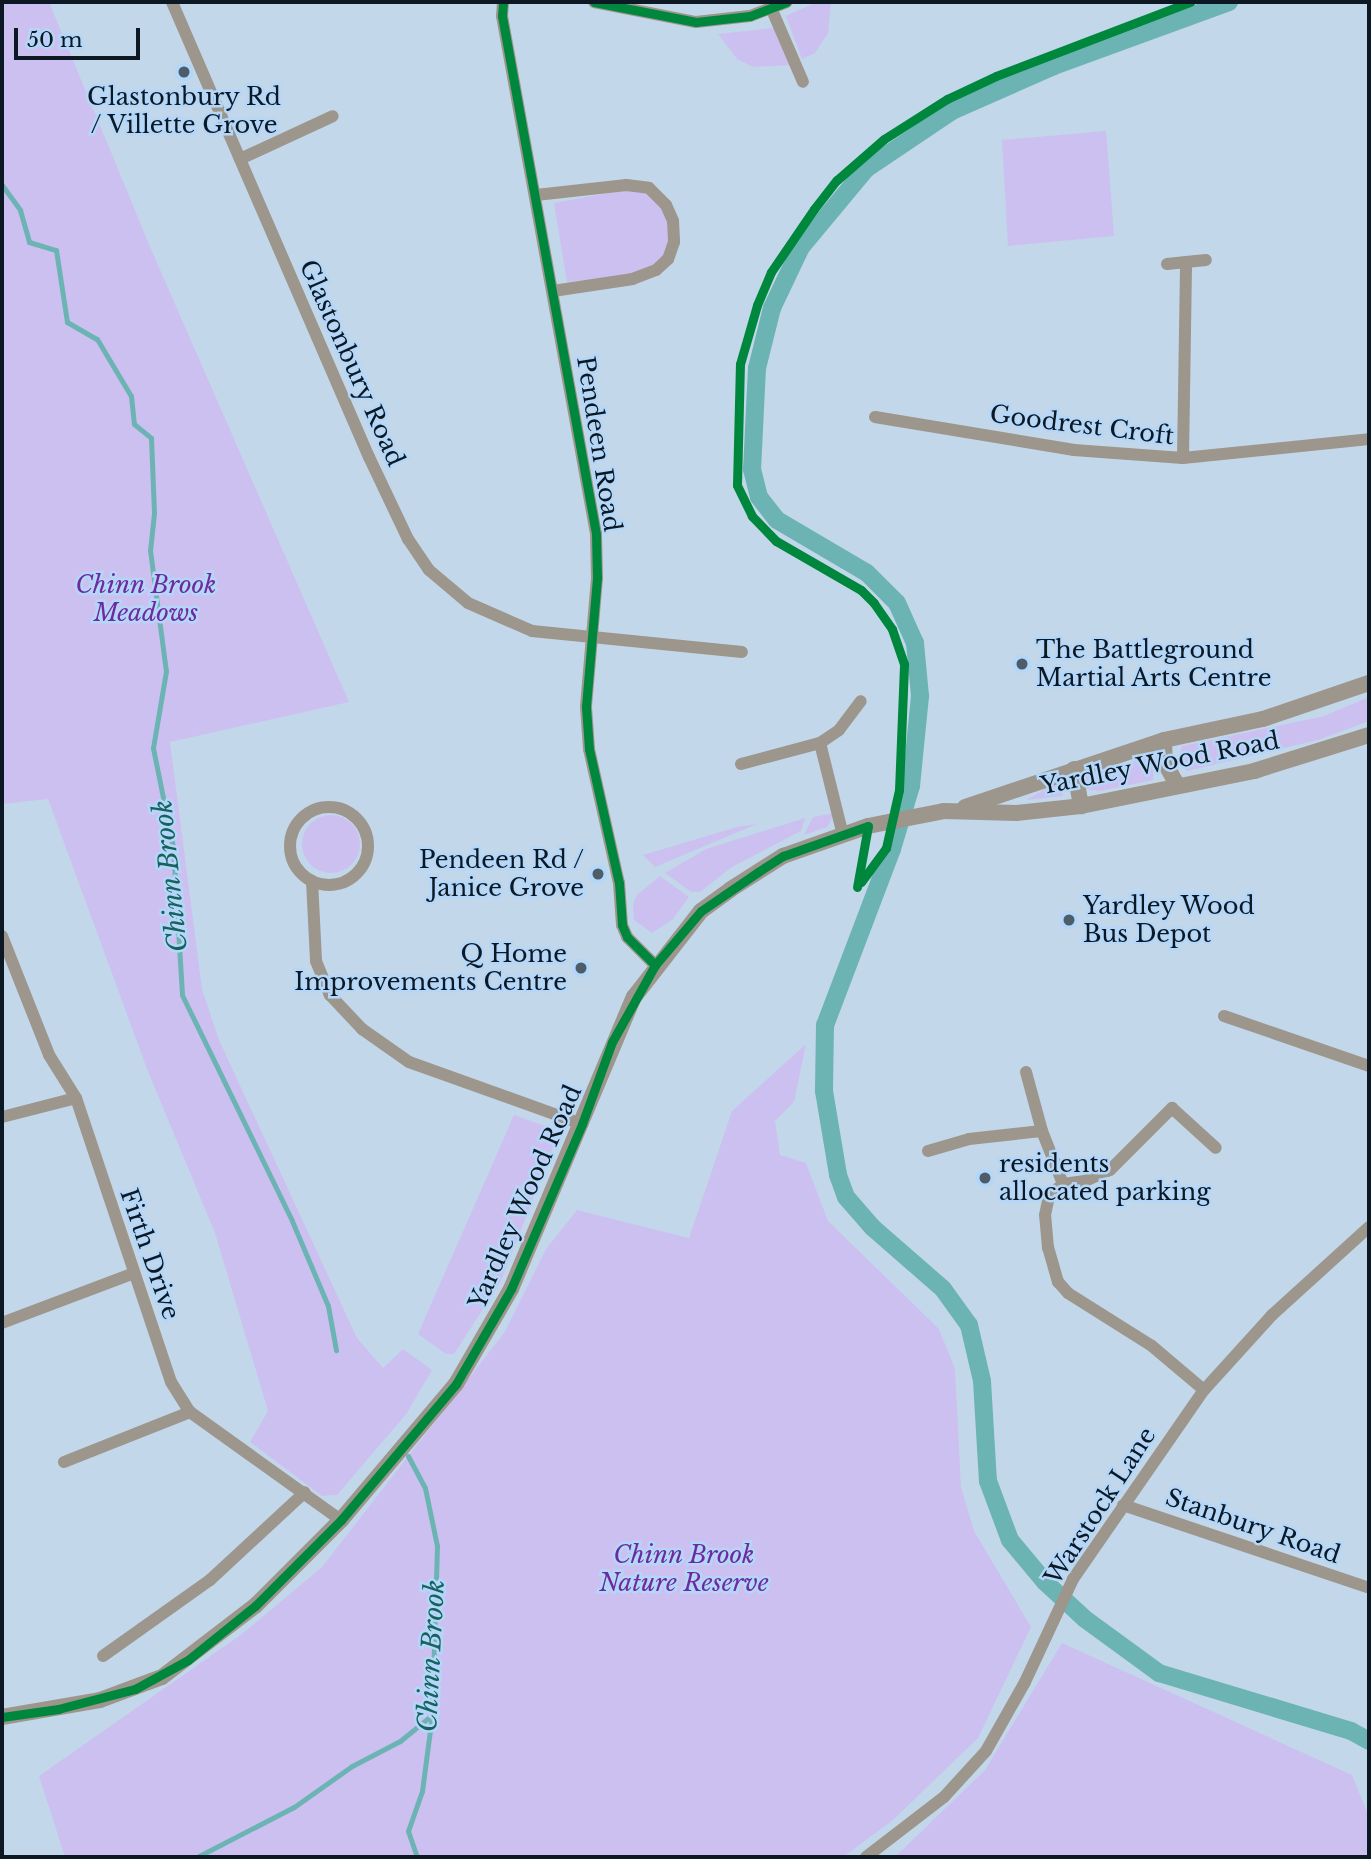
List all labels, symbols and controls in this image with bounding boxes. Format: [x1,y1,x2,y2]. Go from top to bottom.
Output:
scale bar [18,14,144,58]
text: 50 m [27,27,82,53]
marker: Glastonbury Rd / Villette Grove [176,64,192,80]
place label: Glastonbury Rd / Villette Grove [87,83,281,139]
street label: Glastonbury Road [293,255,411,471]
street label: Pendeen Road [571,354,627,534]
street label: Goodrest Croft [988,399,1176,451]
park label: Chinn Brook Meadows [75,571,217,627]
place label: The Battleground Martial Arts Centre [1036,636,1273,692]
marker: The Battleground Martial Arts Centre [1014,656,1030,672]
street label: Yardley Wood Road [1037,726,1283,800]
water label: Chinn Brook [147,798,195,954]
place label: Pendeen Rd / Janice Grove [418,846,584,902]
marker: Pendeen Rd / Janice Grove [590,866,606,882]
place label: Yardley Wood Bus Depot [1083,892,1256,948]
marker: Yardley Wood Bus Depot [1061,912,1077,928]
place label: Q Home Improvements Centre [294,940,567,996]
marker: Q Home Improvements Centre [573,960,589,976]
street label: Yardley Wood Road [462,1080,588,1314]
place label: residents allocated parking [999,1150,1211,1206]
marker: residents allocated parking [977,1170,993,1186]
street label: Firth Drive [114,1185,186,1323]
street label: Warstock Lane [1038,1422,1162,1590]
street label: Stanbury Road [1162,1483,1344,1569]
park label: Chinn Brook Nature Reserve [599,1541,769,1597]
water label: Chinn Brook [412,1579,452,1733]

